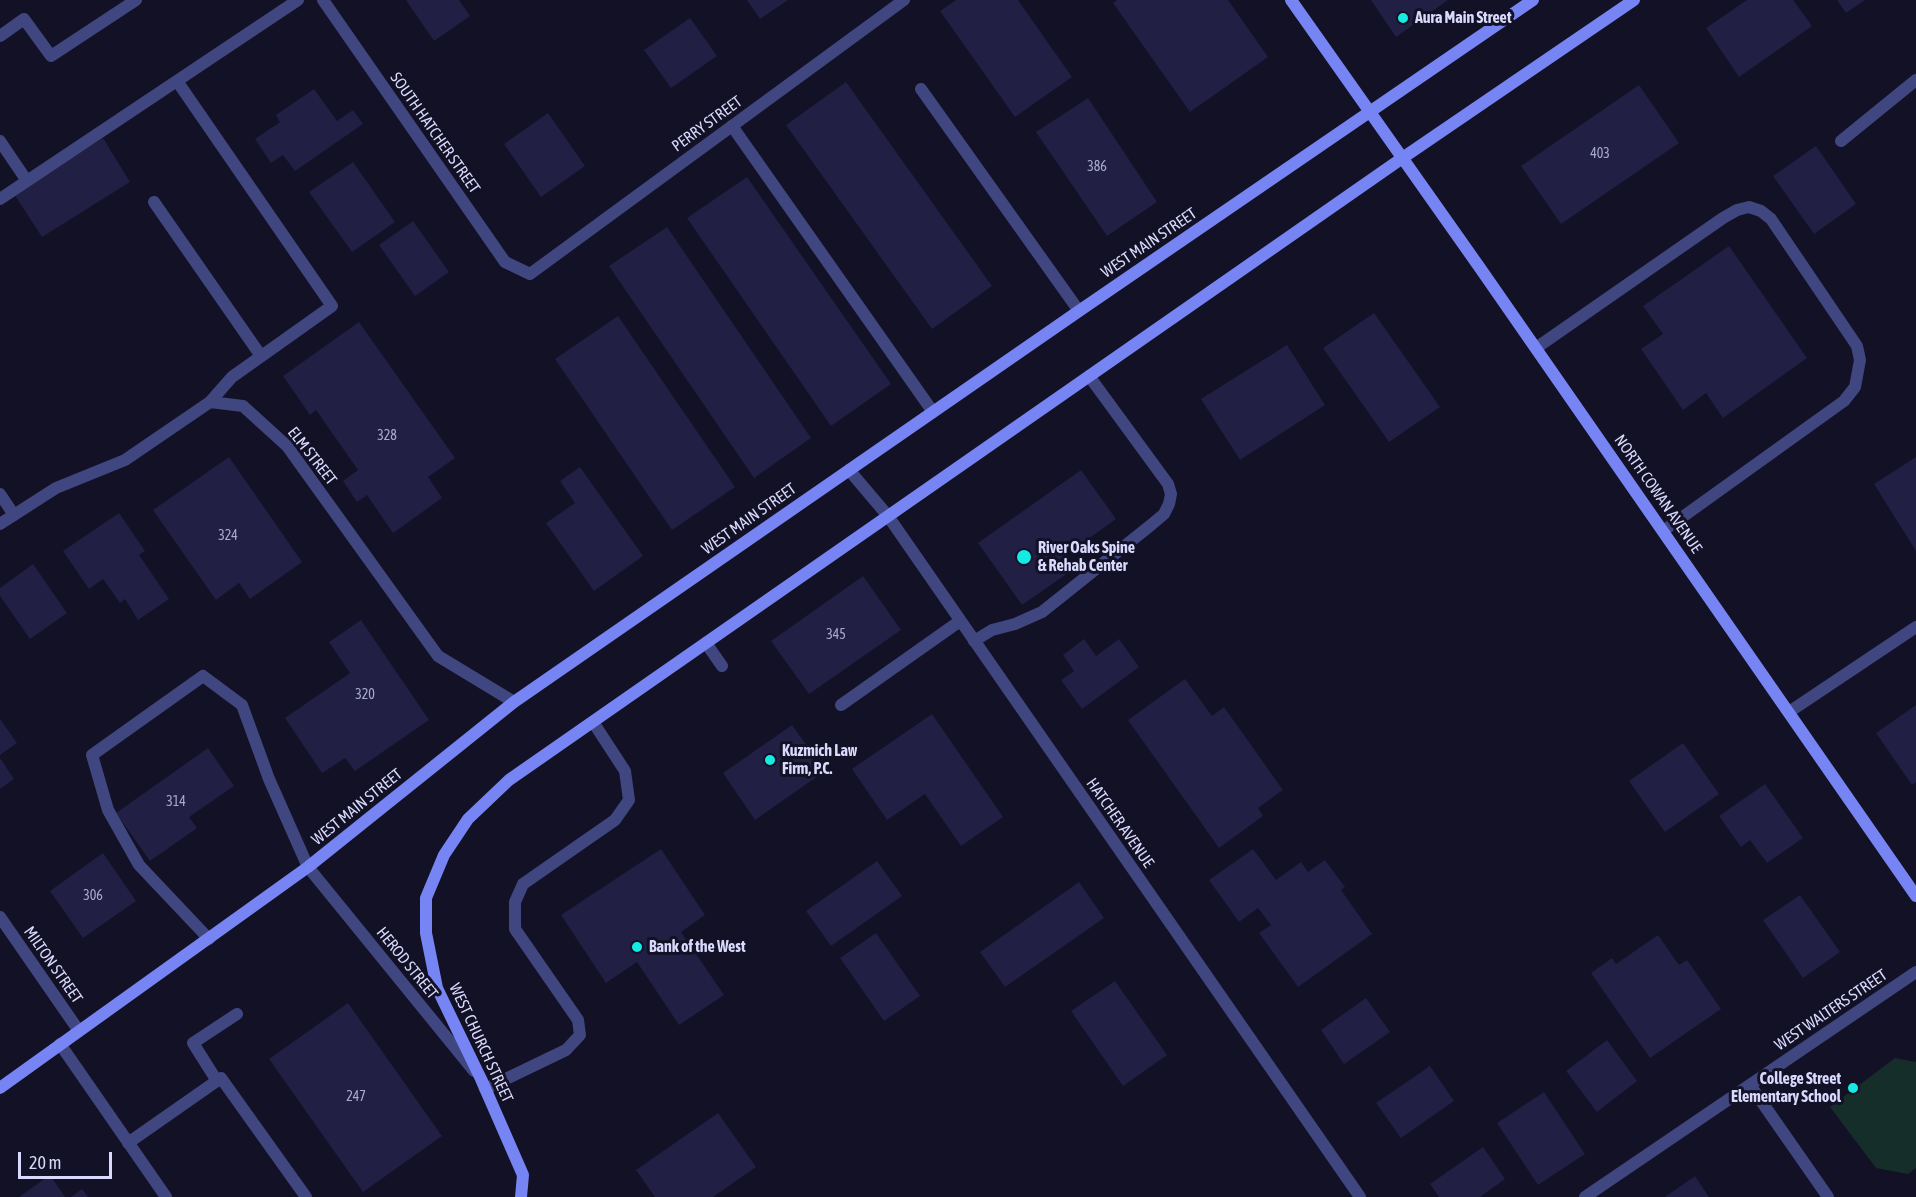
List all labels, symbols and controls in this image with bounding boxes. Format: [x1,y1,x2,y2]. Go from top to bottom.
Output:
place label: Aura Main Street [1415,8,1511,28]
marker: Aura Main Street [1396,11,1410,25]
street label: SOUTH HATCHER STREET [386,69,484,197]
street label: PERRY STREET [668,92,746,156]
house number: 403 [1590,146,1610,162]
house number: 386 [1087,159,1107,175]
street label: WEST MAIN STREET [1098,204,1200,282]
street label: ELM STREET [283,423,341,489]
house number: 328 [377,428,397,444]
street label: NORTH COWAN AVENUE [1610,431,1706,557]
street label: WEST MAIN STREET [698,479,800,559]
house number: 324 [218,528,238,544]
place label: River Oaks Spine & Rehab Center [1038,538,1135,576]
marker: River Oaks Spine & Rehab Center [1015,548,1033,566]
house number: 345 [826,627,846,643]
house number: 320 [355,687,375,703]
place label: Kuzmich Law Firm, P.C. [782,741,857,779]
marker: Kuzmich Law Firm, P.C. [763,753,777,767]
street label: WEST MAIN STREET [308,765,406,849]
street label: HATCHER AVENUE [1082,775,1158,871]
house number: 314 [166,794,186,810]
house number: 306 [83,888,103,904]
street label: MILTON STREET [19,923,87,1007]
street label: HEROD STREET [372,923,442,1003]
place label: Bank of the West [649,937,746,957]
marker: Bank of the West [630,940,644,954]
street label: WEST WALTERS STREET [1771,965,1891,1055]
street label: WEST CHURCH STREET [445,980,517,1106]
place label: College Street Elementary School [1731,1069,1841,1107]
marker: College Street Elementary School [1846,1081,1860,1095]
house number: 247 [346,1089,366,1105]
scale bar [21,1140,116,1178]
text: 20 m [29,1152,61,1173]

